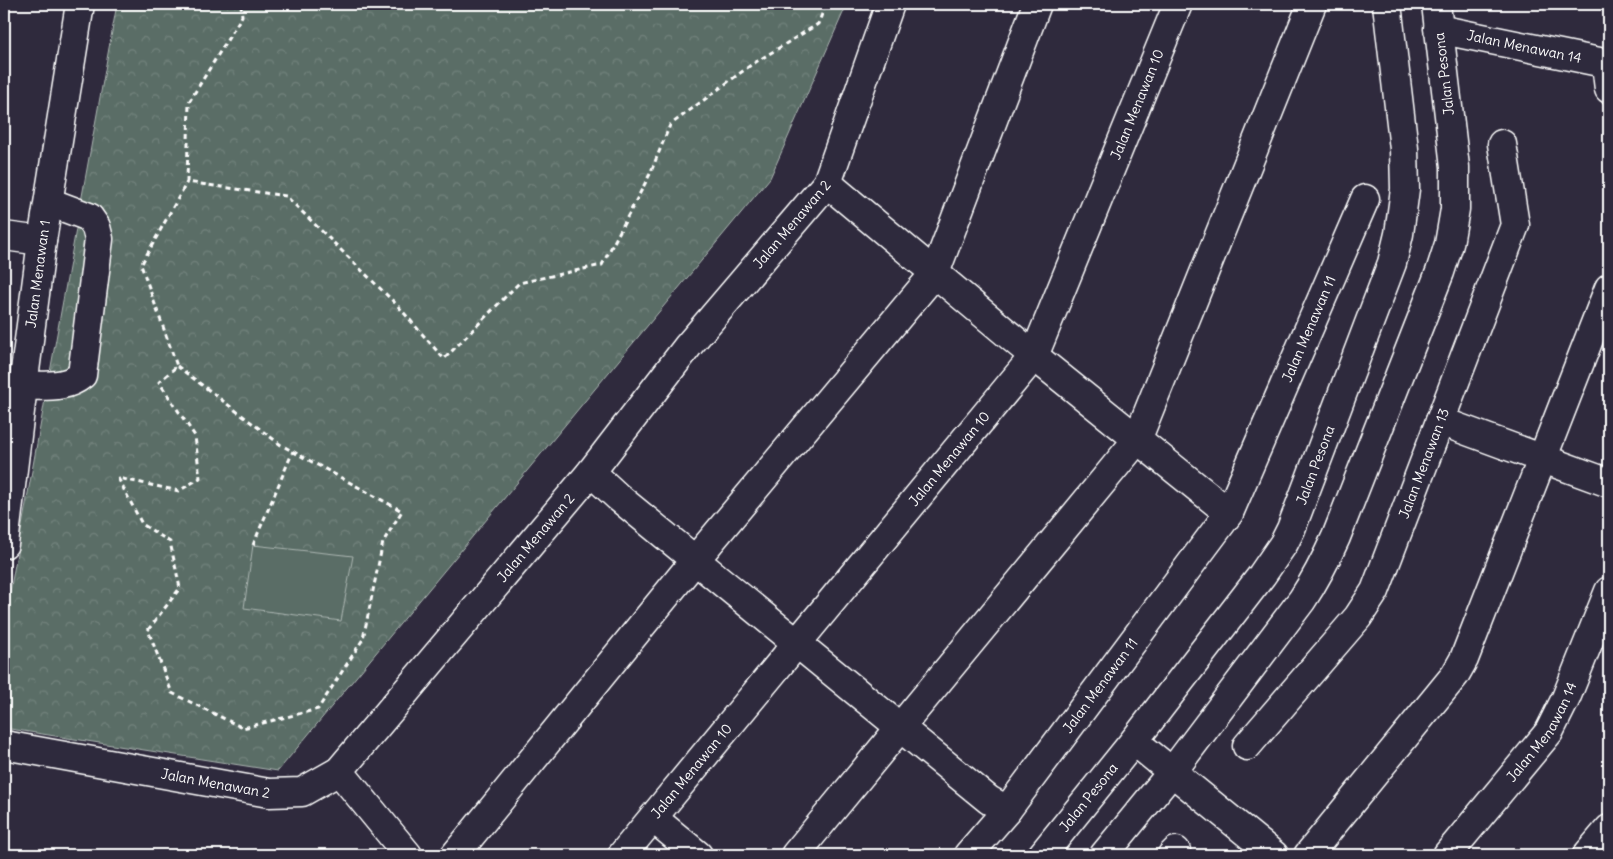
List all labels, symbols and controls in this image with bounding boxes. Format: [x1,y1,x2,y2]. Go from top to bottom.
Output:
street label: Jalan Menawan 14 [1465,26,1583,67]
street label: Jalan Pesona [1430,32,1458,116]
street label: Jalan Menawan 10 [1106,46,1168,162]
street label: Jalan Menawan 2 [749,176,835,272]
street label: Jalan Menawan 1 [22,219,54,329]
street label: Jalan Menawan 11 [1278,273,1340,385]
street label: Jalan Menawan 13 [1395,406,1453,521]
street label: Jalan Menawan 10 [905,407,994,510]
street label: Jalan Pesona [1292,423,1339,507]
street label: Jalan Menawan 2 [493,489,578,586]
street label: Jalan Menawan 11 [1059,634,1141,737]
street label: Jalan Menawan 14 [1502,679,1581,786]
street label: Jalan Menawan 10 [647,720,736,822]
street label: Jalan Pesona [1055,759,1122,836]
street label: Jalan Menawan 2 [159,765,272,802]

